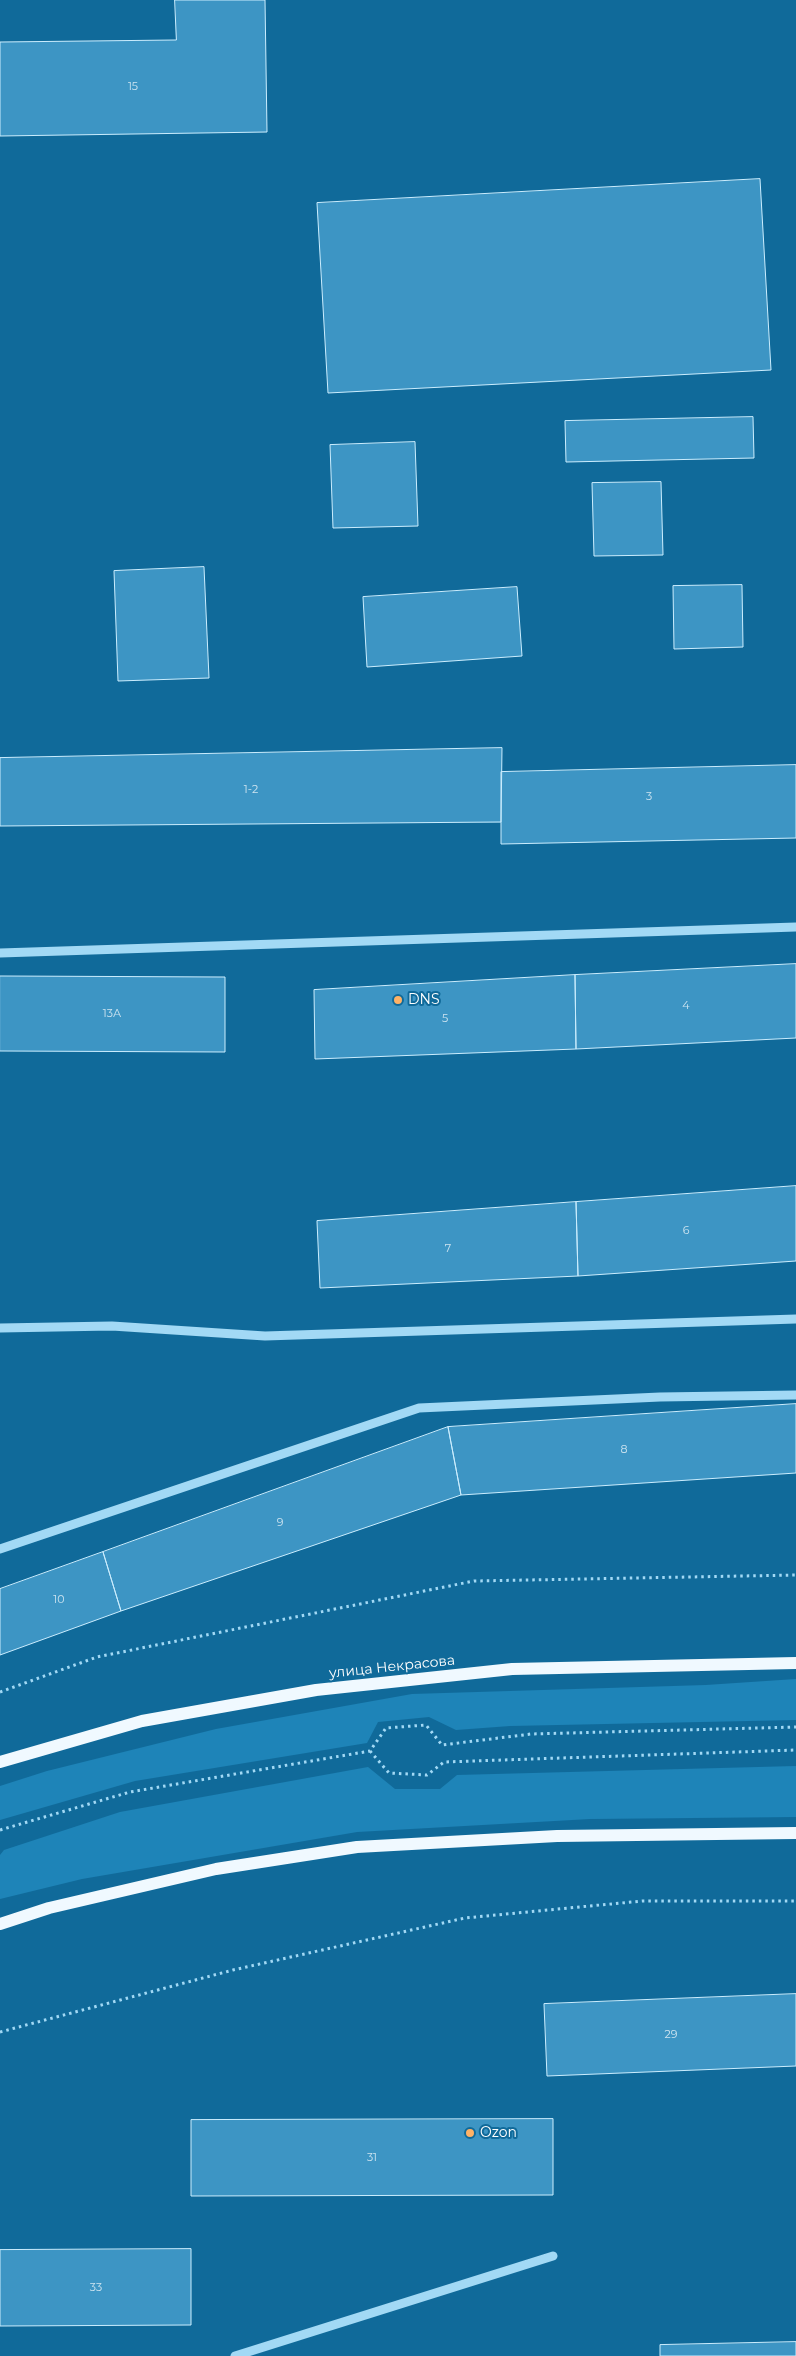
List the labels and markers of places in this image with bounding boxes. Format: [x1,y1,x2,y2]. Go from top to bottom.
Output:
place label: DNS [408,992,440,1008]
marker: DNS [392,994,404,1006]
place label: Ozon [480,2125,517,2141]
marker: Ozon [464,2127,476,2139]

